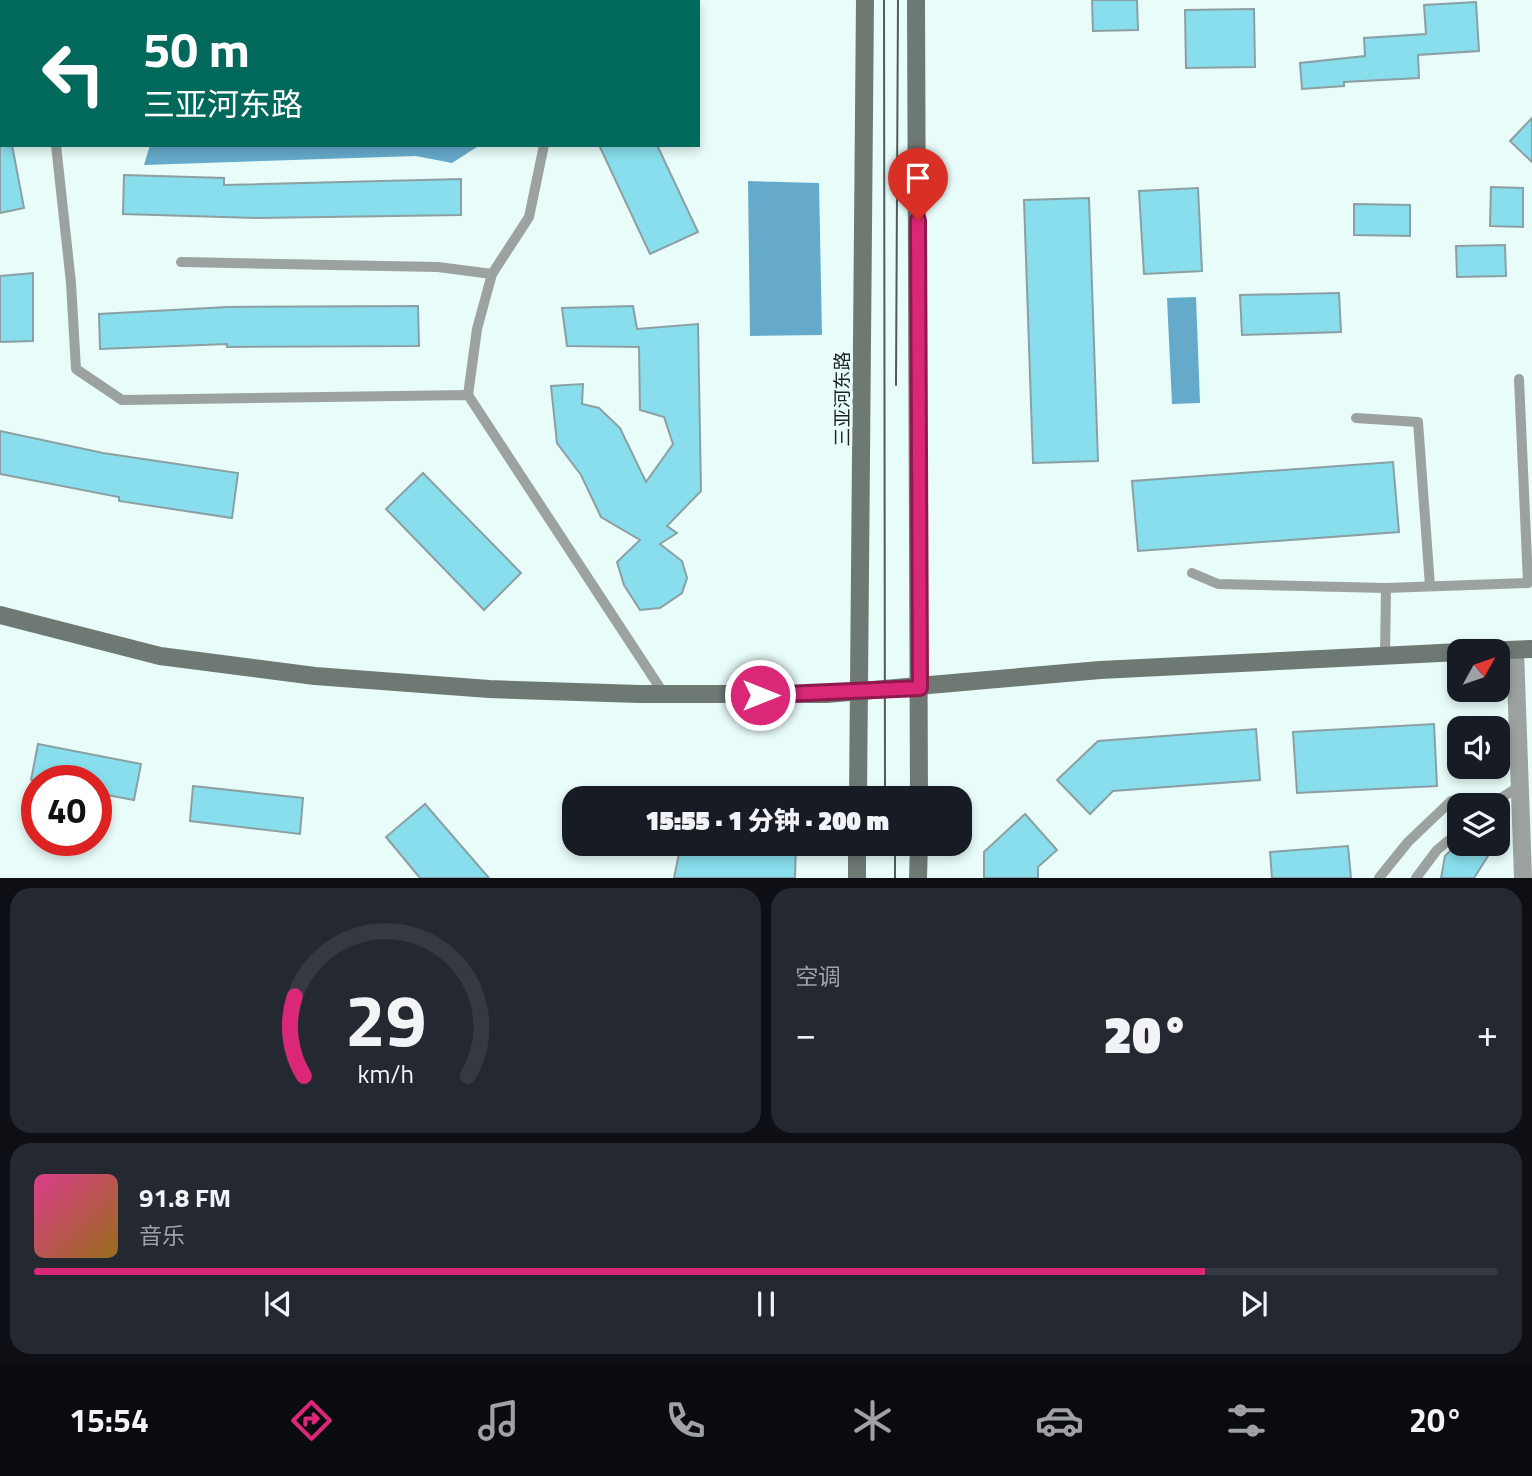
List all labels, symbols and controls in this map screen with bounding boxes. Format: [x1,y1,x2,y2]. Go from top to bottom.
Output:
text: 50 m [143,11,250,86]
icon: left [28,28,119,119]
text: 三亚河东路 [143,80,303,128]
pin [888,148,948,220]
icon: arrive [899,159,937,197]
street label: 三亚河东路 [827,351,856,447]
north arrow [1447,639,1510,702]
map controls [1447,639,1510,856]
position arrow [723,658,797,732]
button: sound [1447,716,1510,779]
speed limit sign: 40 [21,765,112,856]
button: layers [1447,793,1510,856]
text: 15:55 · 1 分钟 · 200 m [645,801,889,840]
text: 空调 [795,959,841,994]
text: 29 [345,965,426,1075]
text: 20° [1104,994,1189,1073]
text: − [795,1004,816,1062]
text: + [1477,1004,1498,1062]
text: km/h [357,1055,414,1093]
text: 91.8 FM [139,1178,231,1217]
text: 音乐 [139,1218,185,1253]
icon: previous [259,1285,297,1323]
icon: pause [747,1285,785,1323]
icon: next [1235,1285,1273,1323]
text: 15:54 [69,1396,149,1444]
icon: directions [287,1396,336,1445]
icon: music [474,1396,523,1445]
icon: phone [661,1396,710,1445]
icon: climate [848,1396,897,1445]
icon: car [1035,1396,1084,1445]
icon: filters [1222,1396,1271,1445]
text: 20° [1409,1396,1463,1444]

